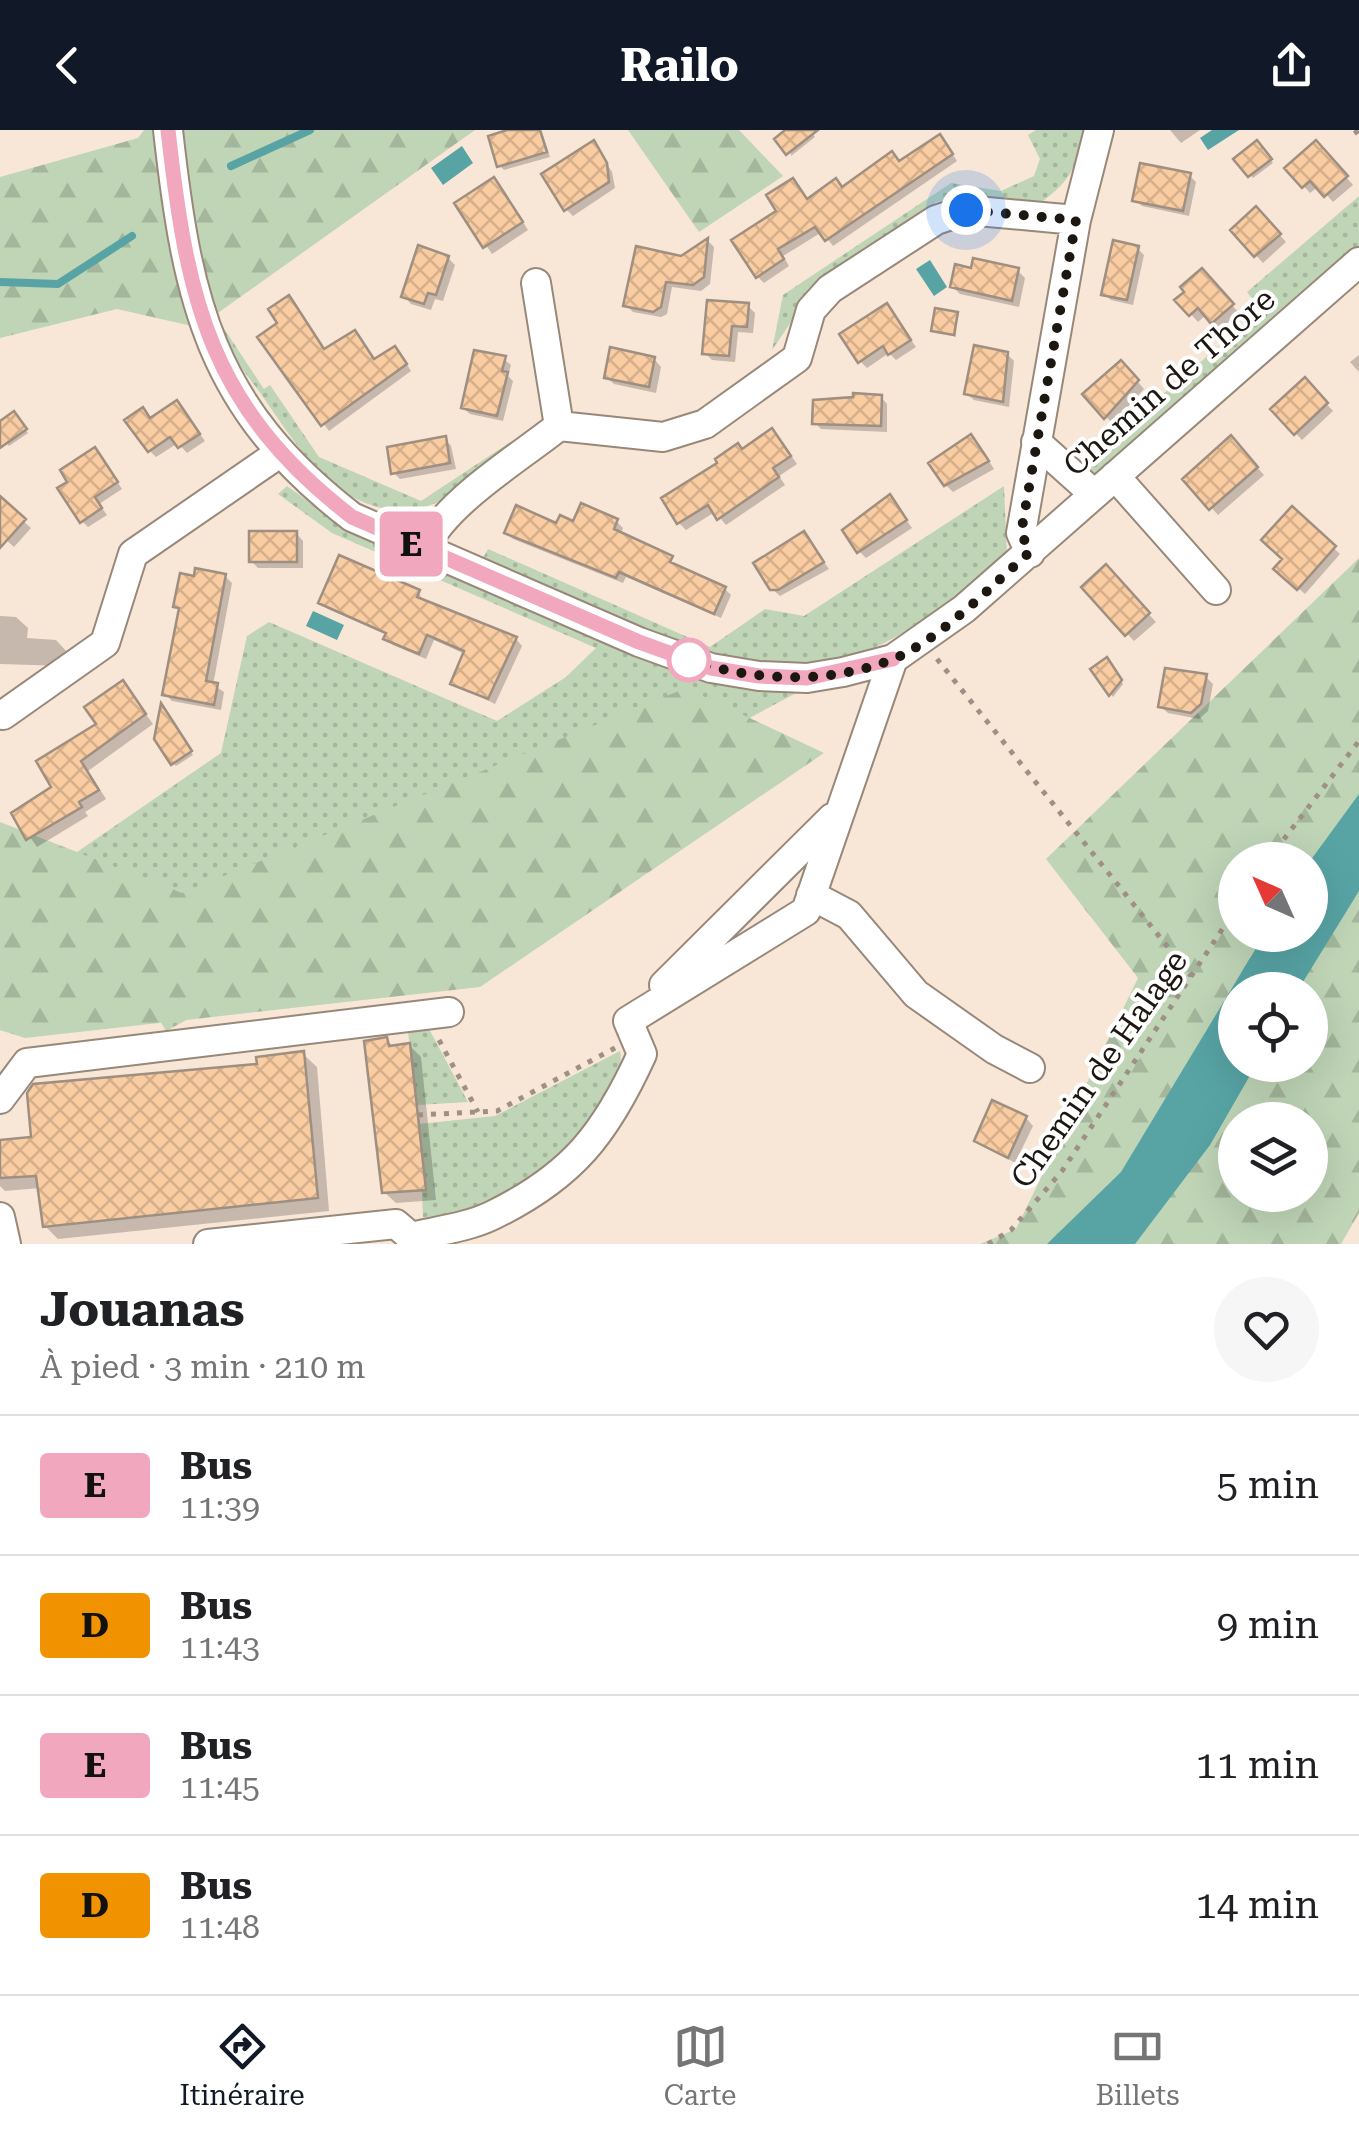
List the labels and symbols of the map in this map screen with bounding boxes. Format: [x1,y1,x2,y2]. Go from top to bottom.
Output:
your location [941,185,991,235]
street label: Chemin de Thore [1056,280,1282,484]
line badge: E [378,512,444,576]
unlabelled marker [668,639,710,681]
north arrow [1218,842,1328,952]
street label: Chemin de Halage [1003,943,1195,1195]

